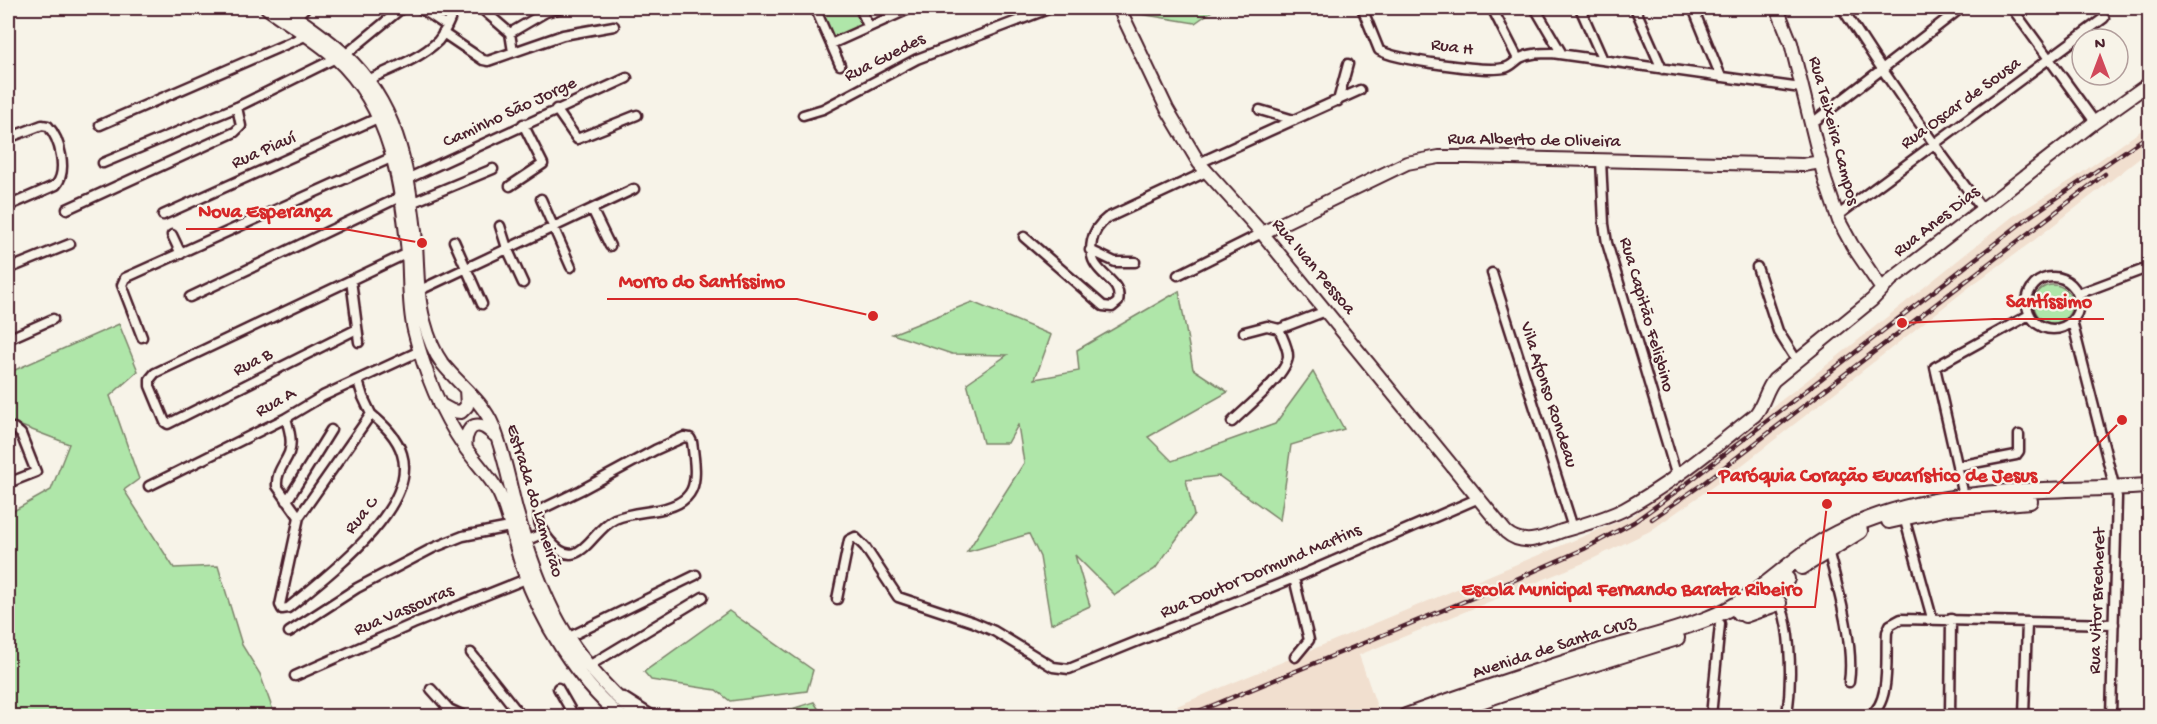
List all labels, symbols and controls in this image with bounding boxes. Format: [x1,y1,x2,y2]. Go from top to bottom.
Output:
north arrow [2070,27,2130,87]
street label: Rua Guedes [841,28,930,87]
street label: Rua H [1430,35,1475,61]
text: N [2095,36,2106,55]
street label: Rua Oscar de Sousa [1897,53,2026,155]
street label: Rua Teixeira Campos [1803,54,1863,209]
street label: Caminho São Jorge [440,73,581,153]
street label: Rua Piauí [229,127,300,174]
street label: Rua Alberto de Oliveira [1447,129,1622,153]
street label: Rua Anes Dias [1890,181,1985,262]
callout: Nova Esperança [186,191,344,229]
text: Nova Esperança [198,202,333,225]
street label: Rua Ivan Pessoa [1267,215,1360,320]
street label: Rua Capitão Felisbino [1614,235,1678,395]
callout: Morro do Santíssimo [607,261,797,299]
text: Morro do Santíssimo [619,272,786,295]
callout: Santíssimo [1994,281,2104,319]
text: Santíssimo [2006,292,2093,315]
street label: Vila Afonso Rondeau [1514,319,1582,471]
street label: Rua B [230,344,277,382]
street label: Rua A [252,383,301,423]
street label: Estrada do Lameirão [501,422,567,580]
callout: Paróquia Coração Eucarístico de Jesus [1707,455,2049,493]
text: Paróquia Coração Eucarístico de Jesus [1718,466,2039,489]
street label: Rua C [341,492,384,539]
street label: Rua Doutor Dormund Martins [1157,520,1366,624]
street label: Rua Vitor Brecheret [2085,526,2111,674]
callout: Escola Municipal Fernando Barata Ribeiro [1450,569,1815,607]
street label: Rua Vassouras [351,580,458,641]
text: Escola Municipal Fernando Barata Ribeiro [1461,580,1803,603]
street label: Avenida de Santa Cruz [1470,611,1639,684]

